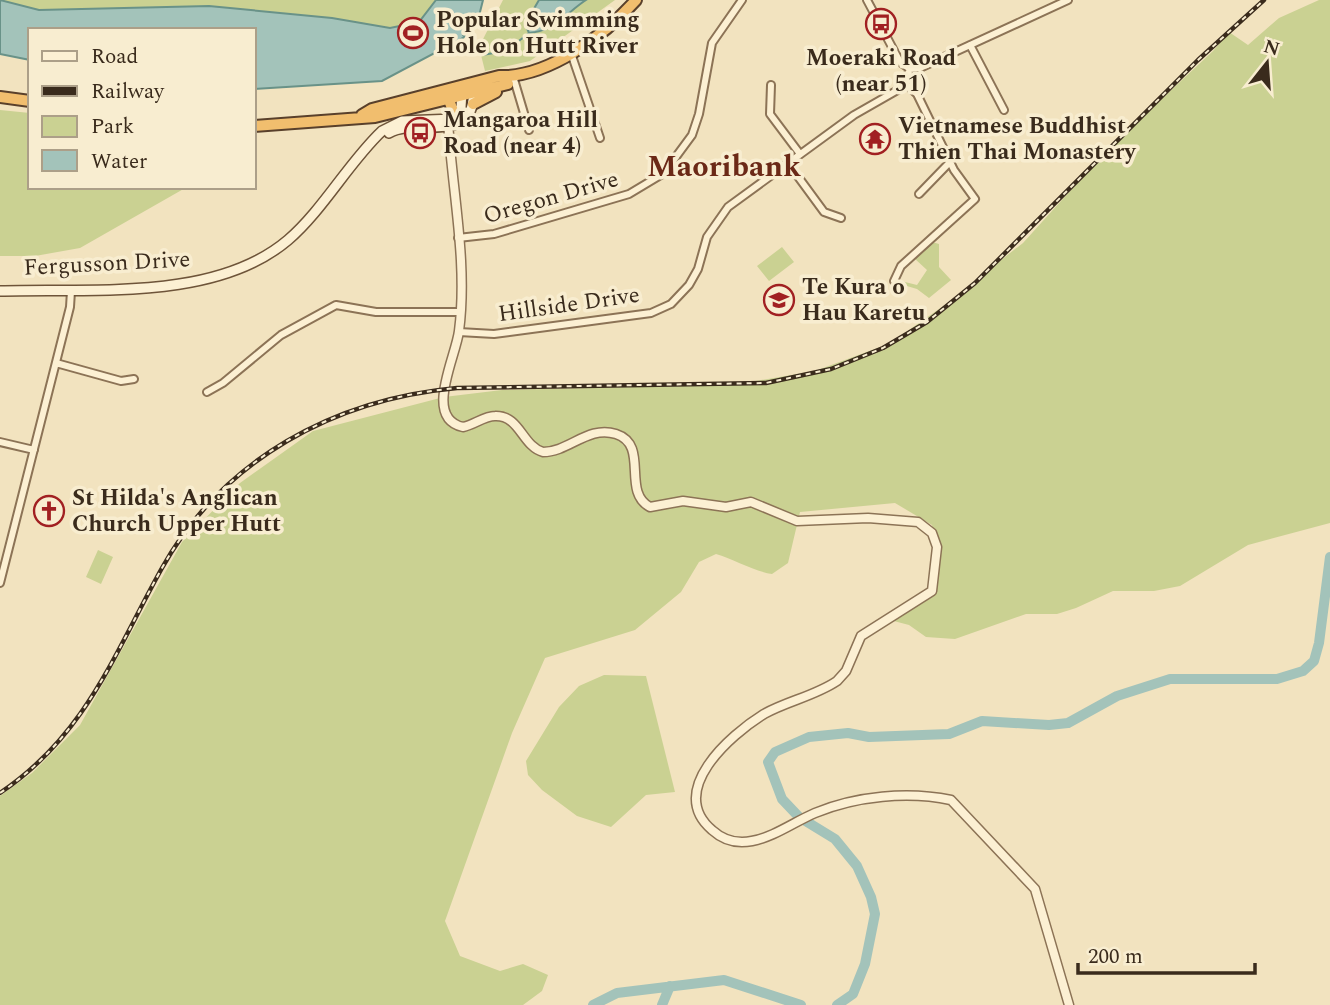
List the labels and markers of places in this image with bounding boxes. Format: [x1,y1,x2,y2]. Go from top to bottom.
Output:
place label: Popular Swimming Hole on Hutt River [436,3,640,64]
bus stop icon: Moeraki Road (near 51) [864,7,898,41]
sports icon: Popular Swimming Hole on Hutt River [396,16,430,50]
place label: Moeraki Road (near 51) [806,41,956,102]
place label: Mangaroa Hill Road (near 4) [443,103,598,164]
place label: Vietnamese Buddhist Thien Thai Monastery [898,109,1137,170]
bus stop icon: Mangaroa Hill Road (near 4) [403,116,437,150]
temple icon: Vietnamese Buddhist Thien Thai Monastery [858,122,892,156]
place label: Te Kura o Hau Karetu [802,270,926,331]
school or university icon: Te Kura o Hau Karetu [762,283,796,317]
place label: St Hilda's Anglican Church Upper Hutt [72,481,281,542]
church icon: St Hilda's Anglican Church Upper Hutt [32,494,66,528]

